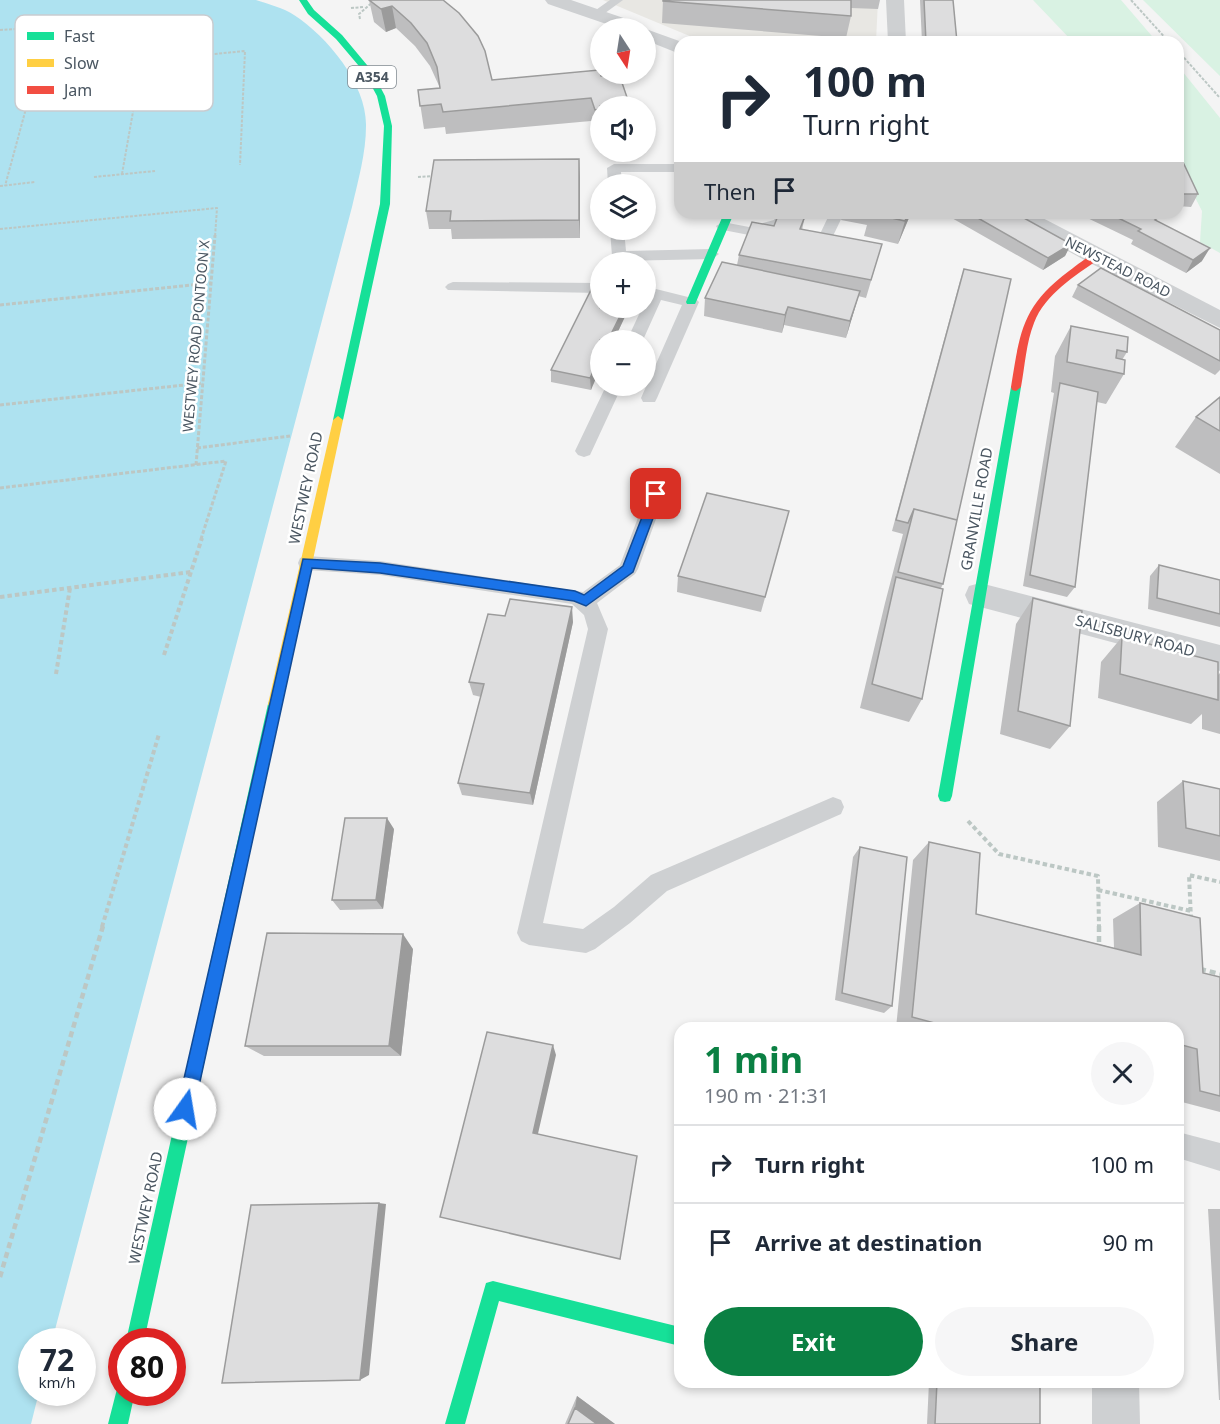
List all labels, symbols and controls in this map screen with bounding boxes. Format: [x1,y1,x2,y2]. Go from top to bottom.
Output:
legend [15,15,213,111]
north arrow [590,18,656,84]
map controls [590,18,656,396]
text: Fast [64,25,95,47]
text: Slow [64,52,99,74]
text: 100 m [803,52,927,109]
icon: right [704,60,782,138]
road number: A354 [348,66,396,88]
text: Jam [62,79,92,101]
button: sound [590,96,656,162]
text: Turn right [803,106,929,143]
button: layers [590,174,656,240]
icon: arrive [768,174,801,207]
text: Then [704,176,756,206]
street label: NEWSTEAD ROAD [1062,232,1174,301]
street label: WESTWEY ROAD PONTOON X [178,238,213,433]
button: + [590,252,656,318]
button: − [590,330,656,396]
street label: WESTWEY ROAD [283,430,327,546]
street label: GRANVILLE ROAD [955,446,997,572]
pin [630,468,681,519]
icon: arrive [639,477,672,510]
street label: SALISBURY ROAD [1073,609,1197,661]
text: 1 min [704,1035,803,1084]
button: close [1091,1042,1154,1105]
position arrow [153,1077,217,1141]
text: 190 m · 21:31 [704,1082,829,1109]
icon: right [704,1148,737,1181]
text: Turn right [755,1149,865,1179]
text: 100 m [1090,1149,1154,1179]
street label: WESTWEY ROAD [123,1150,167,1266]
icon: arrive [704,1226,737,1259]
text: Arrive at destination [755,1227,982,1257]
text: 90 m [1103,1227,1154,1257]
button: Exit [704,1307,923,1376]
button: Share [935,1307,1154,1376]
speed limit sign: 80 [108,1328,186,1406]
text: 72 [40,1339,74,1380]
text: km/h [39,1372,75,1392]

